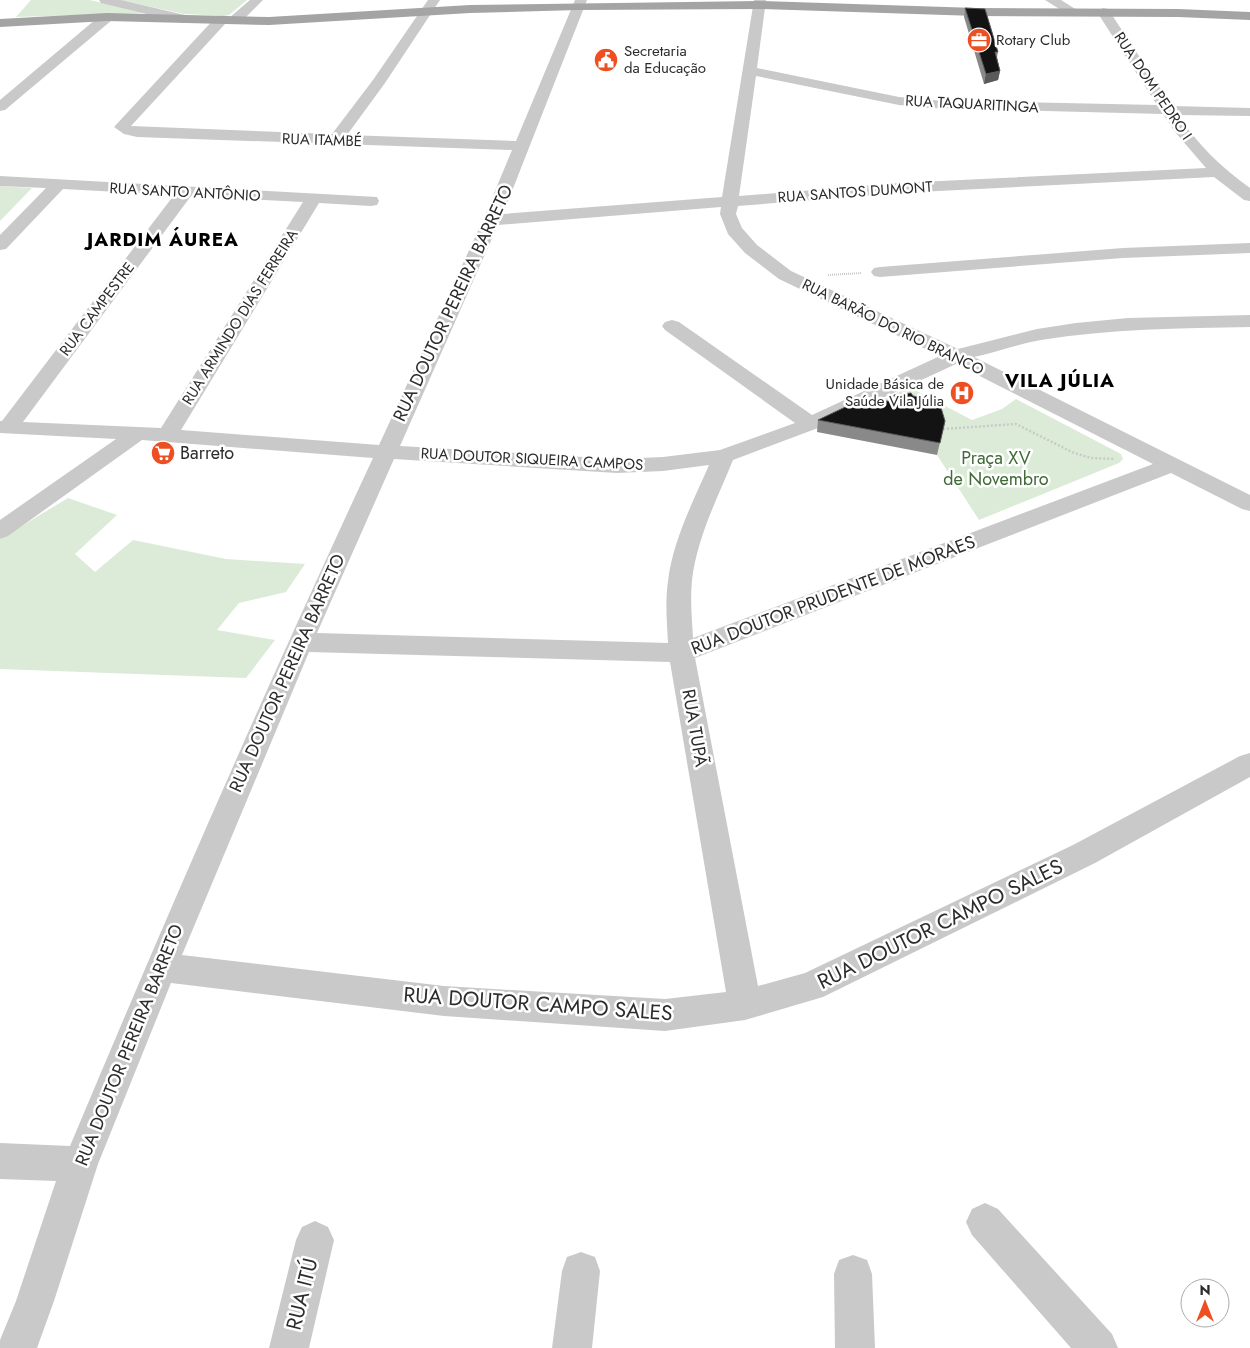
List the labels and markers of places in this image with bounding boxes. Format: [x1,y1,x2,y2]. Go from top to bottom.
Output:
office icon: Rotary Club [966,27,992,53]
place label: Rotary Club [996,29,1071,51]
place label: Secretaria da Educação [624,40,706,79]
public building icon: Secretaria da Educação [593,47,619,73]
place label: Unidade Básica de Saúde Vila Júlia [826,373,944,412]
hospital icon: Unidade Básica de Saúde Vila Júlia [949,380,975,406]
supermarket icon: Barreto [150,440,176,466]
place label: Barreto [180,440,234,466]

